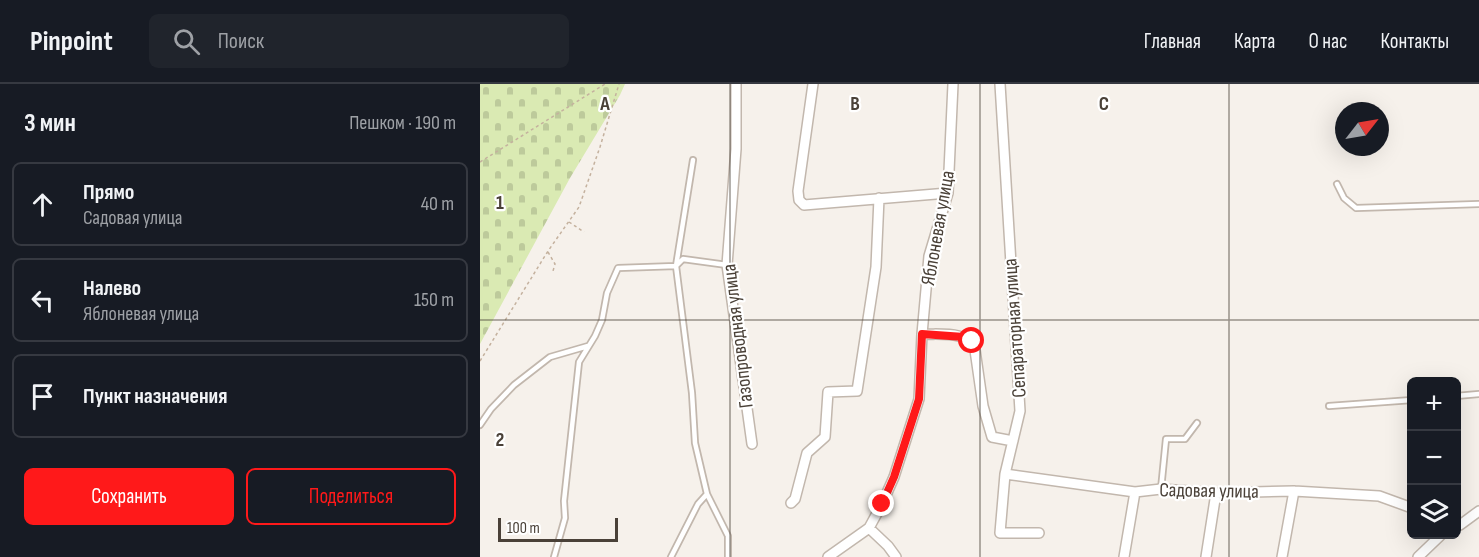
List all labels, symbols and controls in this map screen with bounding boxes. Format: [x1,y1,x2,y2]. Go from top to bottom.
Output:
search box [149,14,569,68]
text: Pinpoint [30,25,113,58]
icon: search [170,25,203,58]
text: Поиск [218,28,264,55]
text: Главная [1144,29,1201,54]
text: Карта [1234,29,1275,54]
text: О нас [1308,29,1347,54]
text: Контакты [1380,29,1449,54]
text: A [599,92,610,116]
text: B [850,92,860,116]
text: C [1099,92,1109,116]
north arrow [1335,102,1389,156]
text: 3 мин [24,108,76,139]
text: Пешком · 190 m [349,111,456,135]
street label: Яблоневая улица [916,169,960,287]
text: Прямо [83,179,134,206]
icon: ahead [26,188,59,221]
text: 1 [496,191,504,215]
text: 40 m [421,192,454,216]
text: Садовая улица [83,206,183,230]
street label: Сепараторная улица [998,258,1032,398]
street label: Газопроводная улица [717,263,759,409]
text: Налево [83,275,141,302]
icon: left [26,284,59,317]
text: 150 m [414,288,454,312]
text: Яблоневая улица [83,302,199,326]
route start [958,327,984,353]
map controls [1407,377,1461,539]
button: + [1407,377,1461,431]
icon: arrive [26,380,59,413]
text: Пункт назначения [83,383,227,410]
text: 2 [496,428,504,452]
button: − [1407,431,1461,485]
button: Сохранить [24,468,234,525]
button: Поделиться [246,468,456,525]
street label: Садовая улица [1159,478,1259,504]
button: layers [1407,485,1461,539]
route end [868,490,894,516]
scale bar [498,515,618,542]
text: 100 m [507,519,540,538]

